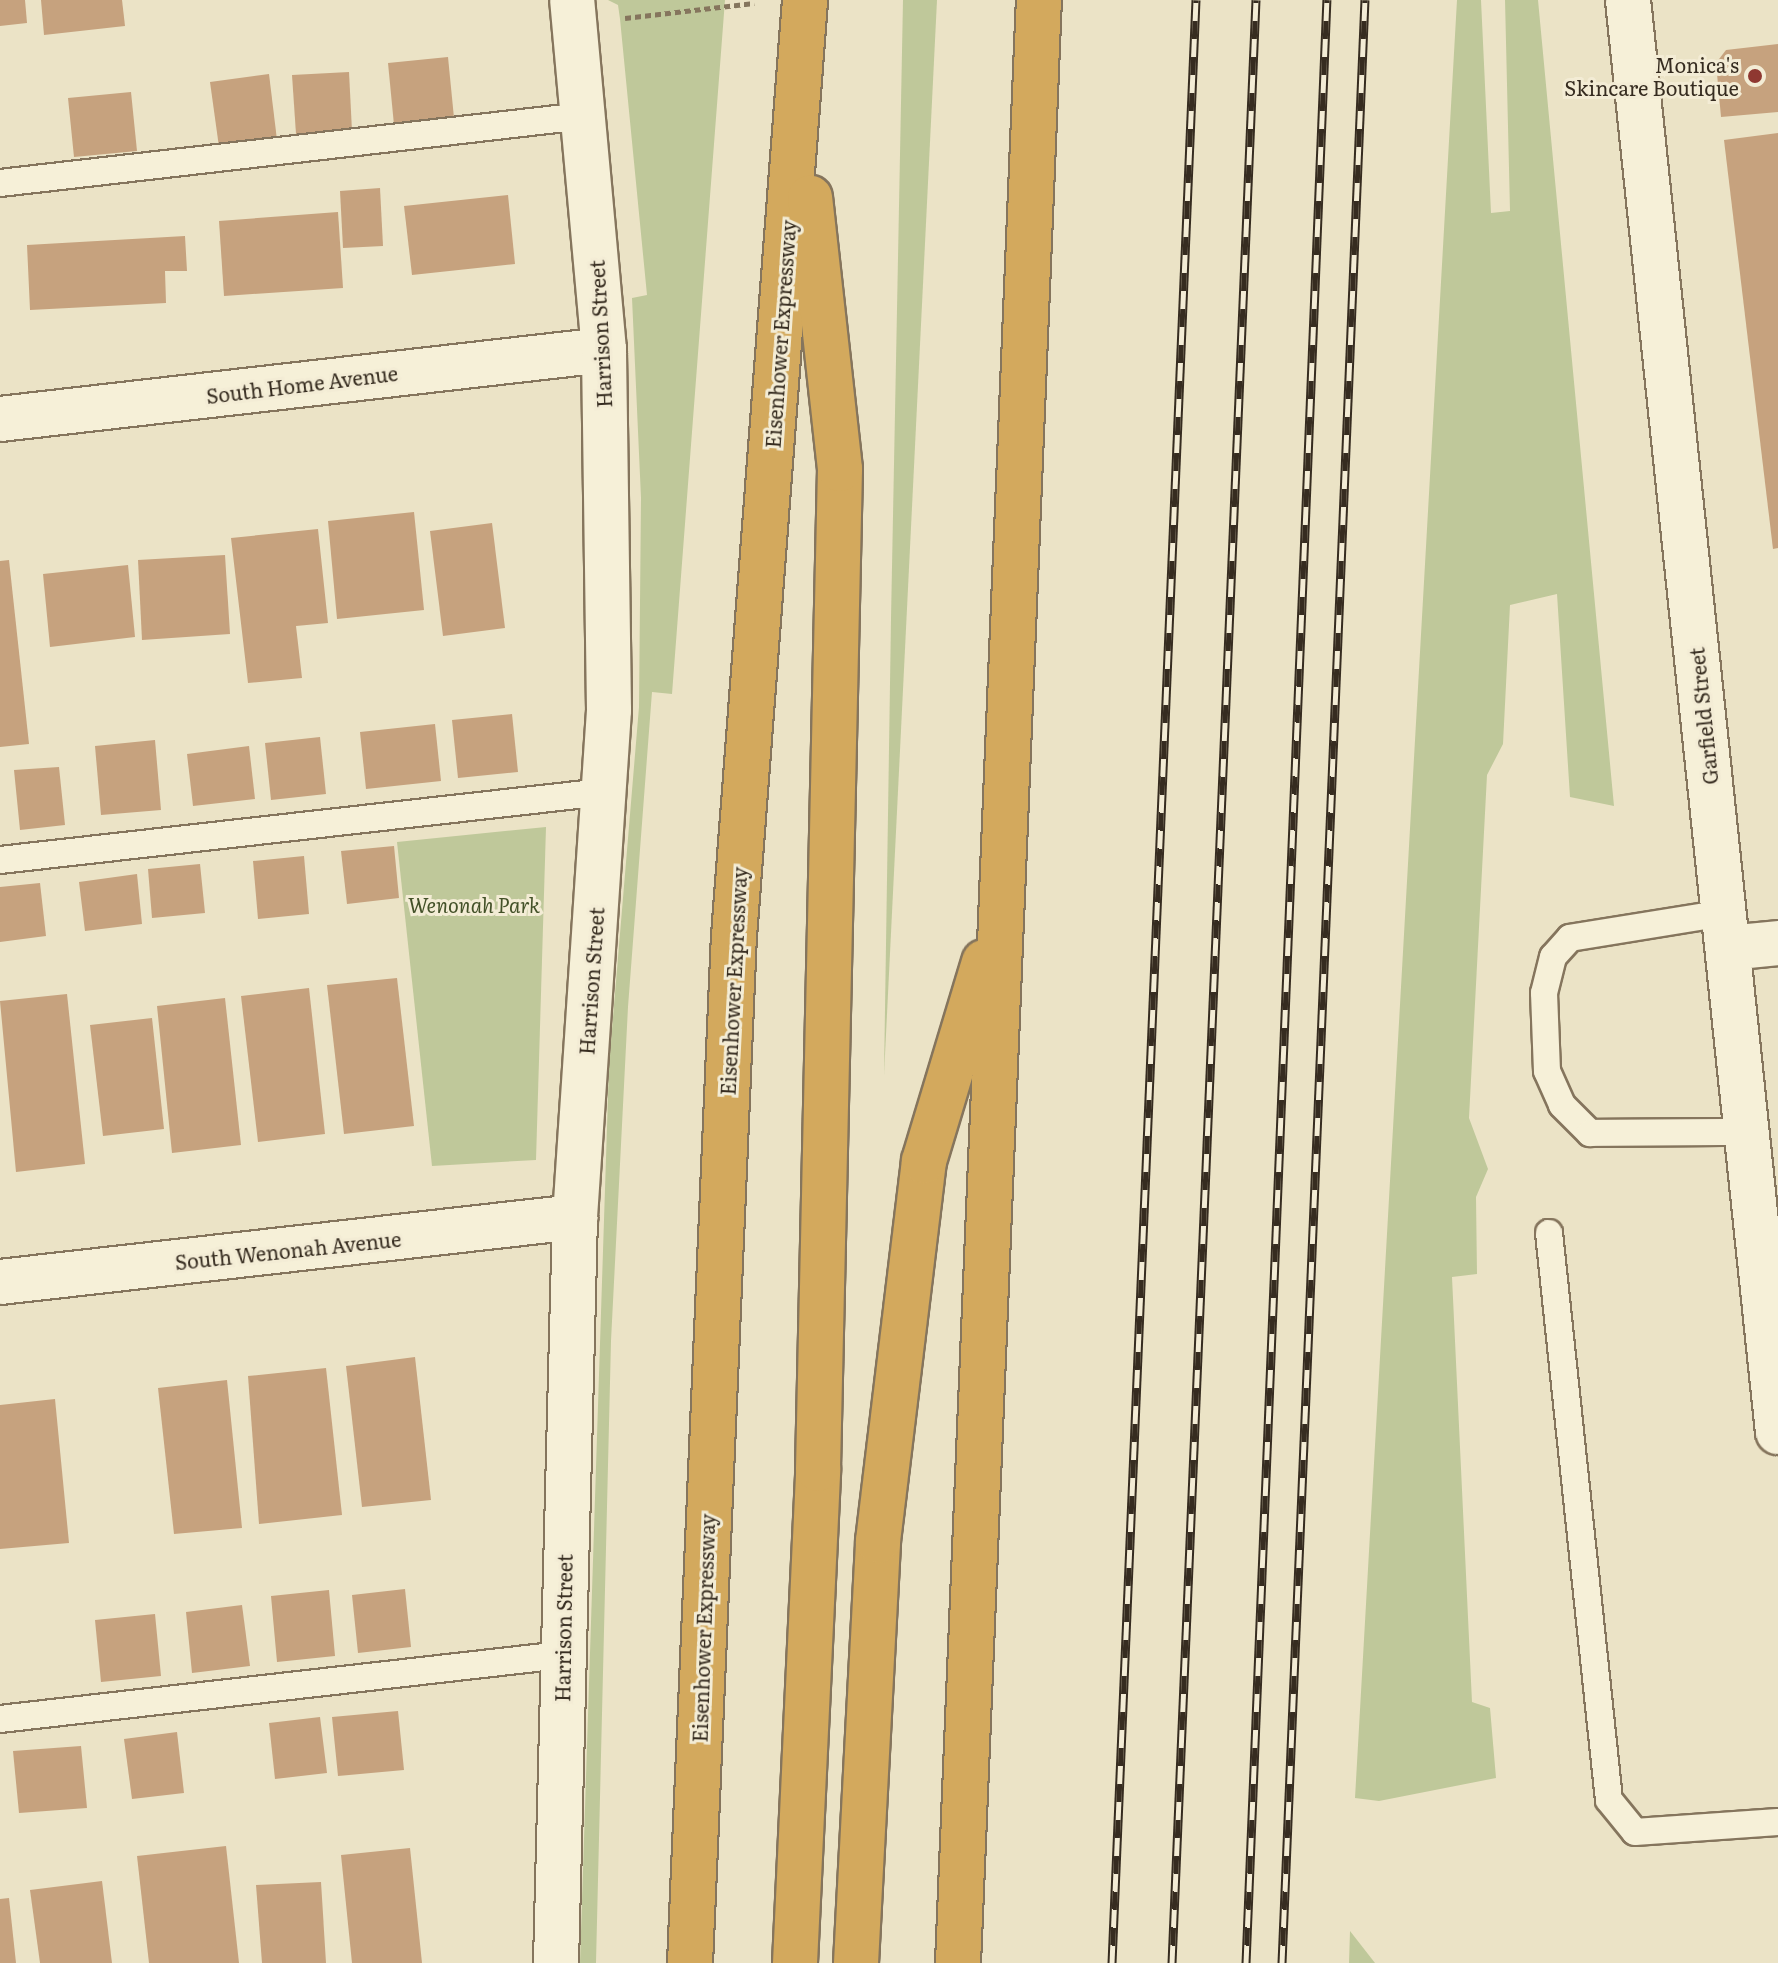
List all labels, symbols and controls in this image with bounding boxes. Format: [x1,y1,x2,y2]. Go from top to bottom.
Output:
place label: Monica's Skincare Boutique [1564,52,1739,99]
marker: Monica's Skincare Boutique [1746,67,1764,85]
street label: Eisenhower Expressway [760,219,800,449]
street label: Harrison Street [584,259,616,409]
street label: South Home Avenue [205,360,399,408]
street label: Garfield Street [1684,646,1722,786]
street label: Eisenhower Expressway [715,866,751,1096]
park label: Wenonah Park [408,892,540,916]
street label: Harrison Street [574,906,608,1056]
street label: South Wenonah Avenue [174,1226,402,1274]
street label: Eisenhower Expressway [687,1513,719,1743]
street label: Harrison Street [550,1554,576,1702]

